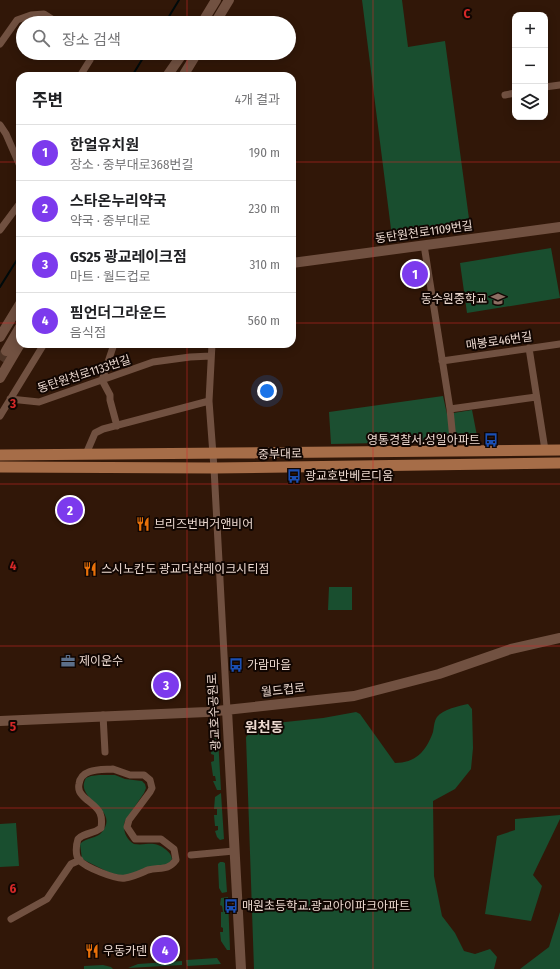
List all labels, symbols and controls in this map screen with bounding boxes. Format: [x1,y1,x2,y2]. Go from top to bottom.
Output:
text: C [464,6,471,21]
map controls [512,12,548,120]
button: + [512,12,548,48]
search box [16,16,296,60]
icon: search [30,27,52,49]
text: 장소 검색 [62,31,121,49]
button: − [512,48,548,84]
button: layers [512,84,548,120]
text: 주변 [32,90,63,111]
text: 4개 결과 [235,92,280,107]
text: 한얼유치원 [70,136,139,154]
text: 1 [42,145,48,160]
text: 190 m [249,145,280,160]
text: 장소 · 중부대로368번길 [70,157,193,172]
text: 스타온누리약국 [70,192,167,210]
text: 2 [42,201,48,216]
text: 230 m [249,201,280,216]
text: 약국 · 중부대로 [70,213,151,228]
street label: 동탄원천로1109번길 [374,218,474,246]
text: GS25 광교레이크점 [70,248,187,266]
text: 3 [42,257,48,272]
text: 310 m [250,257,280,272]
pin: 1 [402,259,428,289]
text: 마트 · 월드컵로 [70,269,151,284]
school or university icon: 동수원중학교 [490,291,506,307]
place label: 동수원중학교 [421,292,487,306]
text: 핌언더그라운드 [70,304,167,322]
text: 4 [42,313,48,328]
text: 560 m [248,313,280,328]
text: 음식점 [70,325,106,340]
street label: 매봉로46번길 [465,329,533,353]
street label: 동탄원천로1133번길 [36,352,132,396]
your location [257,381,277,401]
text: 3 [9,396,16,411]
bus stop icon: 영통경찰서.성일아파트 [483,432,499,448]
place label: 영통경찰서.성일아파트 [367,433,480,447]
street label: 중부대로 [258,447,302,461]
bus stop icon: 광교호반베르디움 [286,468,302,484]
place label: 광교호반베르디움 [305,469,393,483]
pin: 2 [57,495,83,525]
restaurant icon: 브리즈번버거앤비어 [135,516,151,532]
place label: 브리즈번버거앤비어 [154,517,253,531]
text: 4 [10,558,17,573]
restaurant icon: 스시노칸도 광교더샵레이크시티점 [82,561,98,577]
place label: 스시노칸도 광교더샵레이크시티점 [101,562,269,576]
office icon: 제이운수 [60,653,76,669]
place label: 제이운수 [79,654,123,668]
bus stop icon: 가람마을 [228,657,244,673]
place label: 가람마을 [247,658,291,672]
pin: 3 [153,670,179,700]
street label: 광교호수공원로 [205,673,223,751]
street label: 월드컵로 [260,681,306,699]
text: 5 [10,719,16,734]
district label: 원천동 [245,719,283,736]
text: 6 [10,881,17,896]
bus stop icon: 매원초등학교.광교아이파크아파트 [223,898,239,914]
place label: 매원초등학교.광교아이파크아파트 [242,899,410,913]
pin: 4 [152,935,178,965]
restaurant icon: 우동카덴 [84,943,100,959]
place label: 우동카덴 [103,944,147,958]

